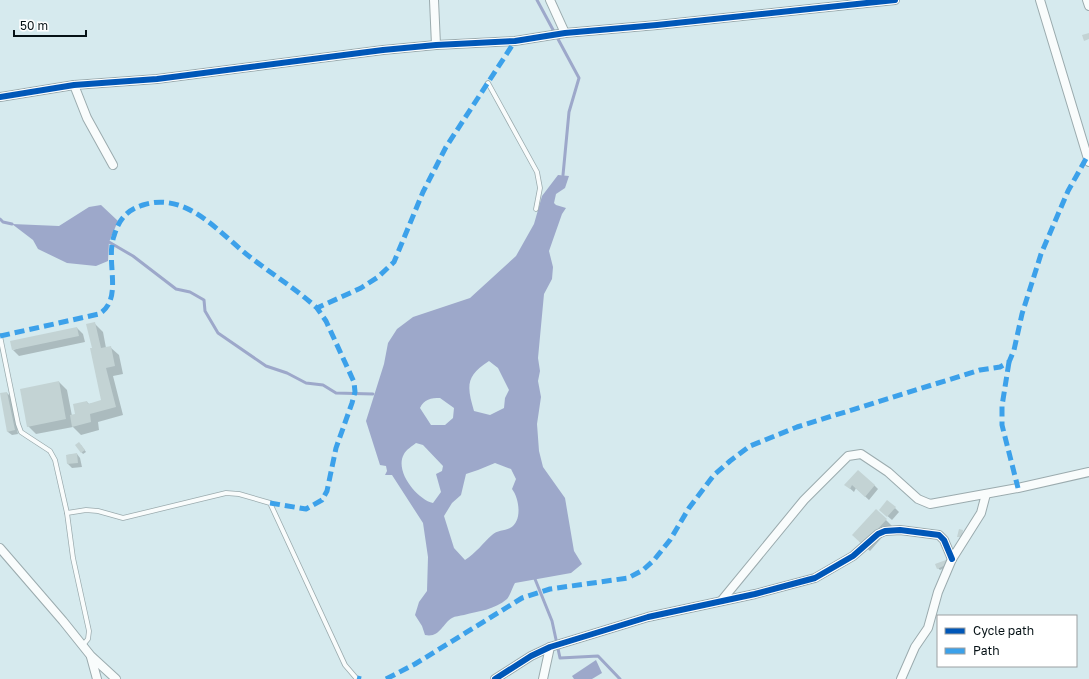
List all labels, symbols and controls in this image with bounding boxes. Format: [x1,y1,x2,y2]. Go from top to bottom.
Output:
scale bar [14,12,86,38]
text: 50 m [20,18,48,33]
legend [937,615,1077,667]
text: Cycle path [973,623,1034,638]
text: Path [973,643,1000,658]

